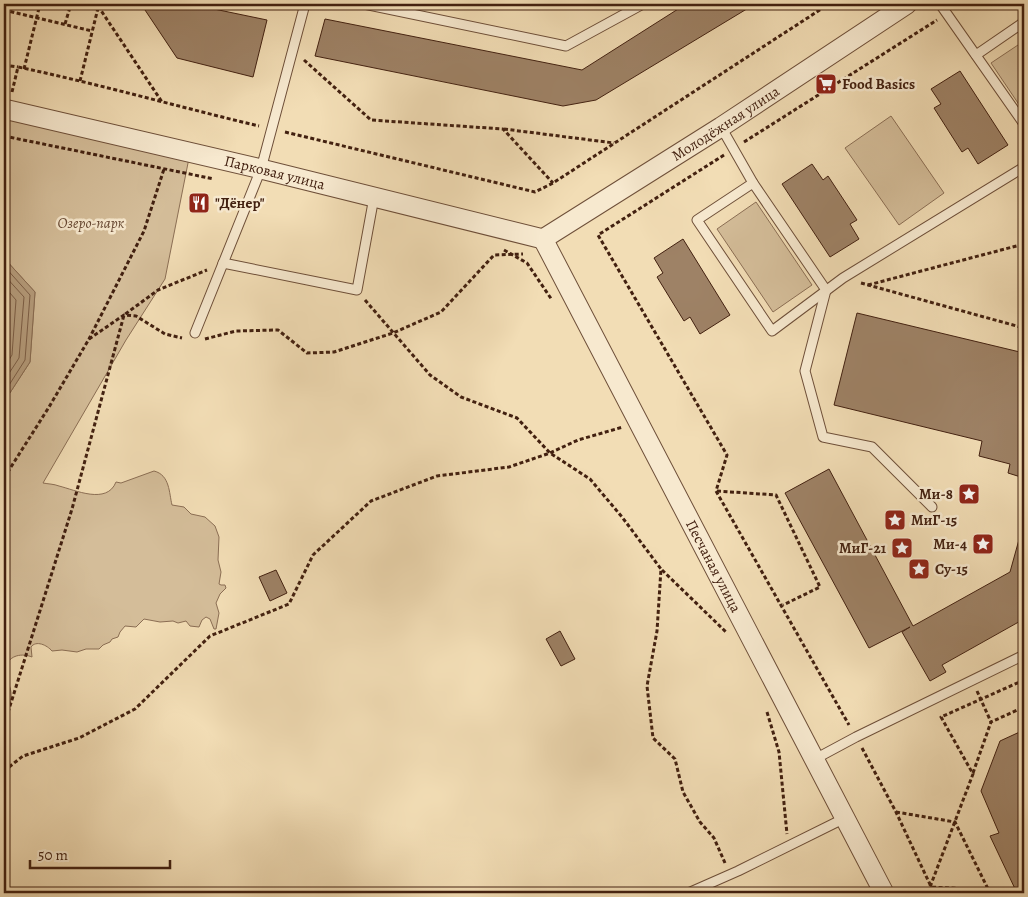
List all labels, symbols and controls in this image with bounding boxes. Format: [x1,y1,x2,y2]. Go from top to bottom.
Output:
supermarket icon: Food Basics [814,72,838,96]
place label: Food Basics [842,74,915,94]
street label: Молодёжная улица [668,81,783,166]
street label: Парковая улица [222,151,327,195]
restaurant icon: "Дёнер" [187,191,211,215]
place label: "Дёнер" [215,193,265,213]
park label: Озеро-парк [58,213,125,233]
place icon: Ми-8 [957,482,981,506]
place label: Ми-8 [919,484,953,504]
place icon: МиГ-15 [883,508,907,532]
place label: МиГ-15 [911,510,957,530]
street label: Песчаная улица [681,516,746,616]
place icon: Ми-4 [971,532,995,556]
place label: Ми-4 [933,534,967,554]
place icon: МиГ-21 [890,536,914,560]
place label: МиГ-21 [839,538,887,558]
place icon: Су-15 [907,557,931,581]
place label: Су-15 [935,559,968,579]
scale bar [30,837,170,869]
text: 50 m [38,845,68,865]

